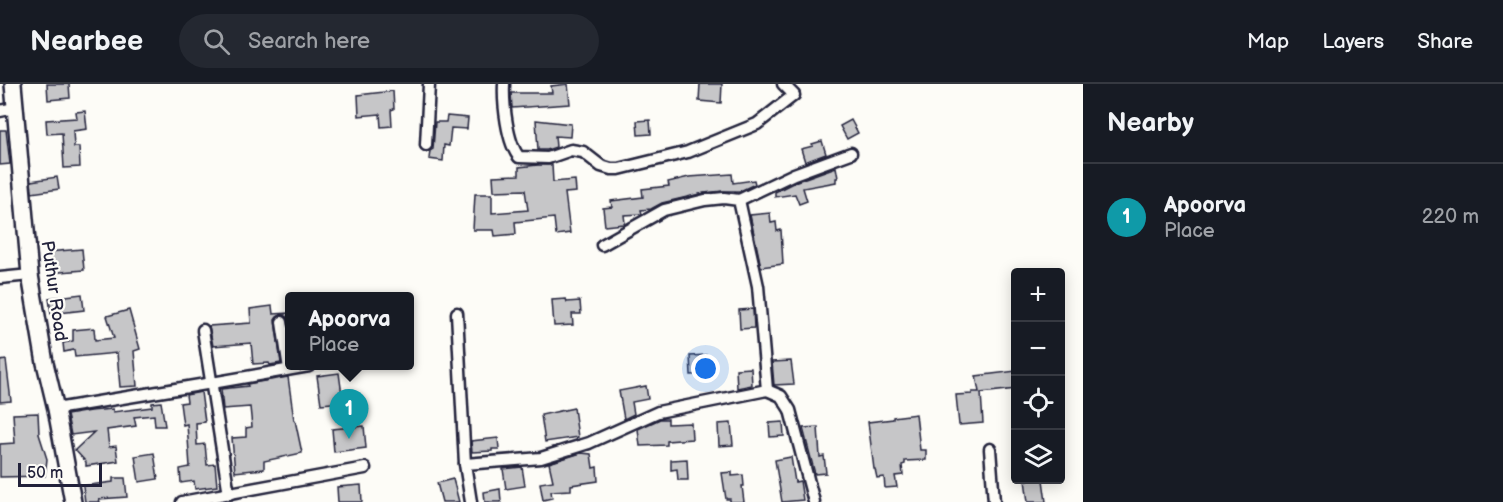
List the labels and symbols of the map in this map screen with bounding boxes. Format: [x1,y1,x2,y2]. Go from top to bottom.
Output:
street label: Puthur Road [37,239,71,343]
your location [691,354,720,383]
pin: 1 [330,390,368,439]
scale bar [18,460,102,488]

